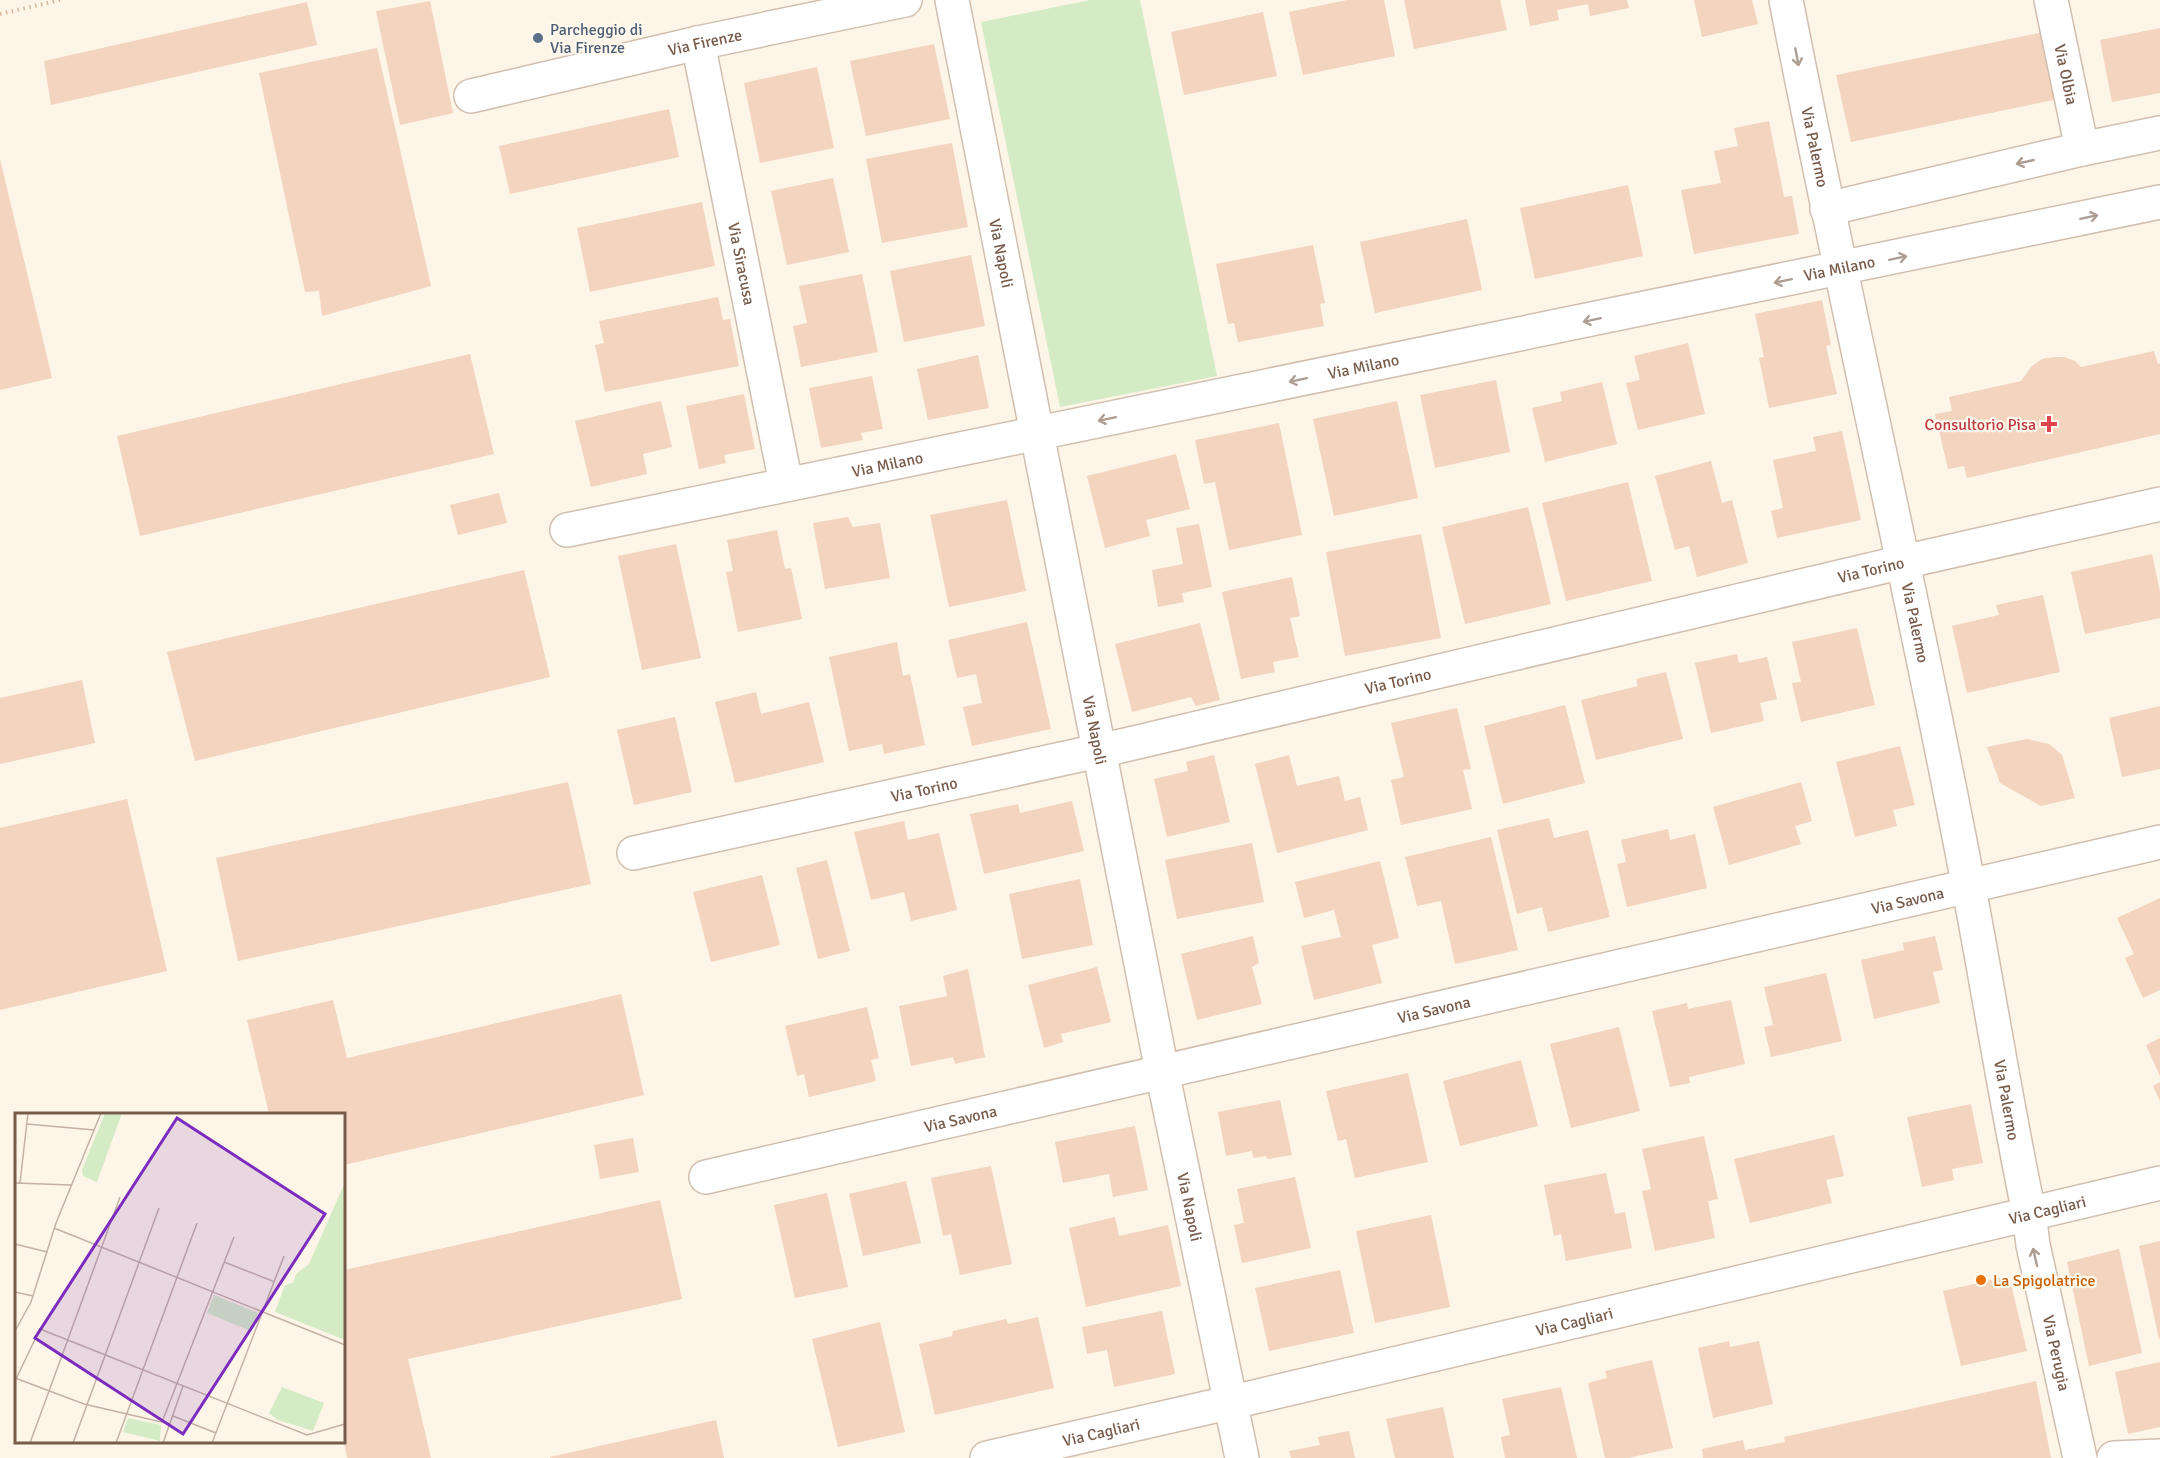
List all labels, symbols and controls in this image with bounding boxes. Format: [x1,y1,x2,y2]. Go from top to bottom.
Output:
place label: Parcheggio di Via Firenze [550,20,642,58]
street label: Via Firenze [666,25,744,61]
marker: Parcheggio di Via Firenze [531,31,545,45]
street label: Via Olbia [2049,43,2082,107]
one-way arrow [1792,47,1803,67]
street label: Via Palermo [1796,105,1832,189]
one-way arrow [2016,157,2035,169]
one-way arrow [2079,211,2098,223]
street label: Via Napoli [984,217,1017,290]
street label: Via Siracusa [723,221,759,307]
one-way arrow [1888,251,1907,263]
street label: Via Milano [1802,252,1877,286]
one-way arrow [1774,276,1794,287]
one-way arrow [1583,315,1602,326]
street label: Via Milano [1326,350,1401,384]
one-way arrow [1289,375,1308,386]
one-way arrow [1098,414,1117,425]
place label: Consultorio Pisa [1925,415,2036,435]
marker: Consultorio Pisa [2040,415,2058,433]
street label: Via Milano [850,448,925,482]
street label: Via Torino [1836,553,1906,588]
street label: Via Palermo [1897,581,1933,665]
street label: Via Torino [1363,664,1433,699]
street label: Via Napoli [1078,694,1111,767]
street label: Via Torino [889,773,959,807]
street label: Via Savona [1869,883,1946,919]
street label: Via Savona [1396,992,1473,1028]
street label: Via Palermo [1989,1058,2023,1142]
street label: Via Savona [922,1101,999,1137]
inset map [15,1113,345,1443]
street label: Via Napoli [1172,1171,1206,1243]
street label: Via Cagliari [2007,1192,2088,1229]
one-way arrow [2029,1248,2041,1267]
place label: La Spigolatrice [1993,1271,2096,1291]
marker: La Spigolatrice [1974,1273,1988,1287]
street label: Via Cagliari [1534,1304,1615,1341]
street label: Via Perugia [2038,1313,2074,1393]
street label: Via Cagliari [1061,1414,1142,1451]

